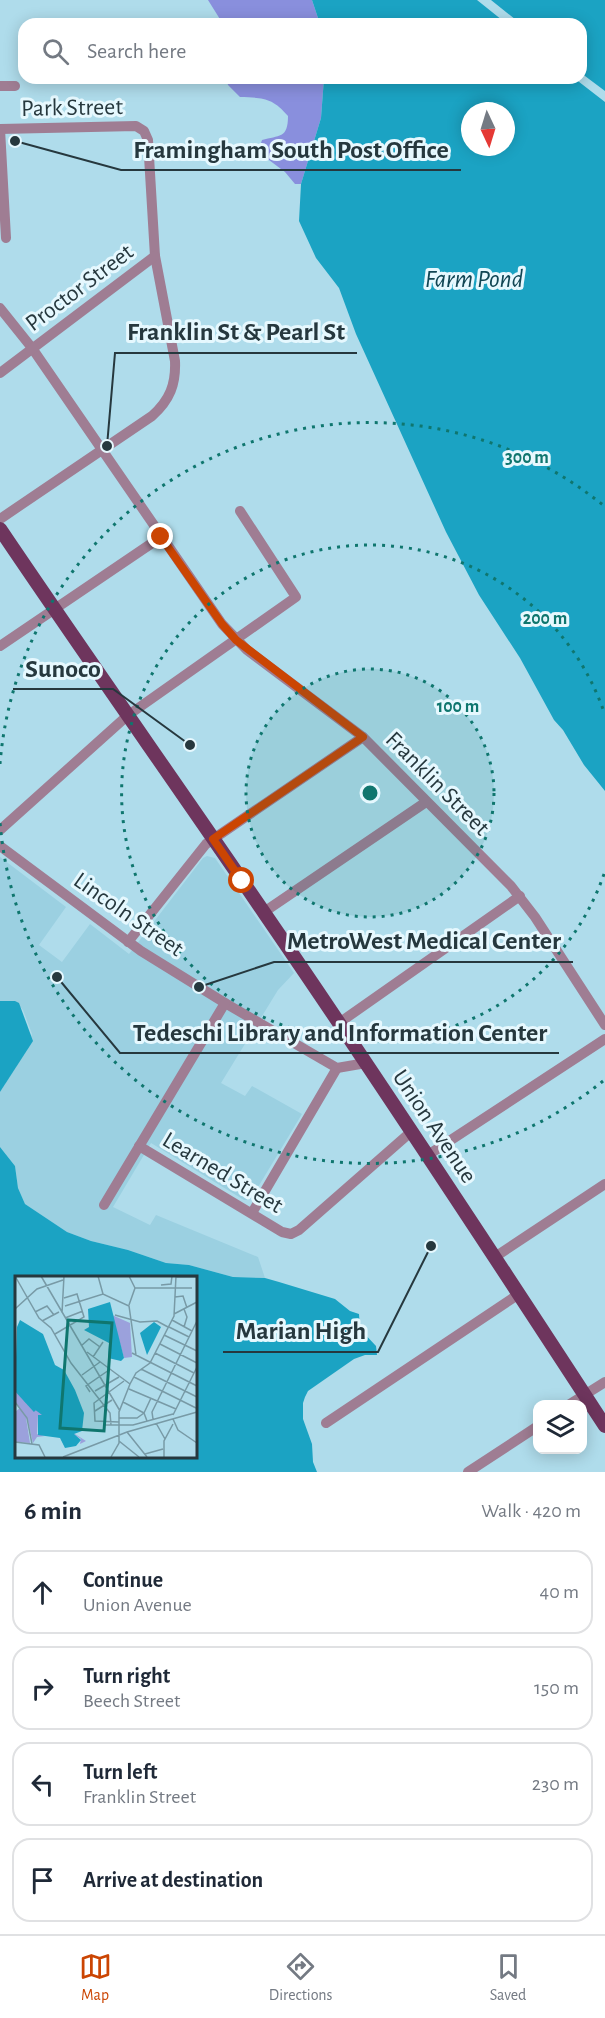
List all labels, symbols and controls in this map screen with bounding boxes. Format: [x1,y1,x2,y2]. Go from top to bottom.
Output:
search box [18,18,587,84]
icon: search [39,35,72,68]
text: Search here [87,40,186,62]
street label: Park Street [21,95,123,121]
north arrow [461,102,515,156]
callout: Framingham South Post Office [121,126,461,170]
text: Framingham South Post Office [133,137,449,163]
street label: Proctor Street [21,240,138,336]
water label: Farm Pond [425,266,524,292]
callout: Franklin St & Pearl St [115,309,357,353]
text: Franklin St & Pearl St [127,319,345,345]
text: 300 m [505,449,549,467]
route end [147,523,173,549]
text: 200 m [523,610,567,628]
callout: Sunoco [13,645,113,689]
text: Sunoco [25,656,101,682]
text: 100 m [437,698,479,716]
street label: Franklin Street [381,727,494,840]
centre of rings [360,783,380,803]
route start [228,867,254,893]
street label: Lincoln Street [69,868,188,962]
callout: MetroWest Medical Center [274,918,573,962]
text: MetroWest Medical Center [287,928,561,954]
callout: Tedeschi Library and Information Center [120,1009,559,1053]
text: Tedeschi Library and Information Center [133,1020,547,1046]
street label: Union Avenue [388,1066,481,1187]
street label: Learned Street [158,1128,287,1218]
inset map [15,1276,196,1457]
callout: Marian High [223,1308,378,1352]
text: Marian High [236,1318,366,1344]
map controls [533,1400,587,1454]
button: layers [533,1400,587,1454]
text: 6 min [24,1498,82,1524]
text: Walk · 420 m [481,1501,581,1521]
text: Continue [83,1569,163,1591]
icon: ahead [26,1576,59,1609]
text: 40 m [540,1582,579,1602]
text: Union Avenue [83,1595,192,1615]
text: Turn right [83,1665,170,1687]
icon: right [26,1672,59,1705]
text: 150 m [534,1678,579,1698]
text: Beech Street [83,1691,180,1711]
text: Turn left [83,1761,157,1783]
icon: left [26,1768,59,1801]
text: 230 m [532,1774,579,1794]
text: Franklin Street [83,1787,196,1807]
icon: arrive [26,1864,59,1897]
text: Arrive at destination [83,1869,263,1891]
tab: Map [79,1950,112,2005]
tab: Directions [269,1950,333,2005]
tab: Saved [490,1950,526,2005]

